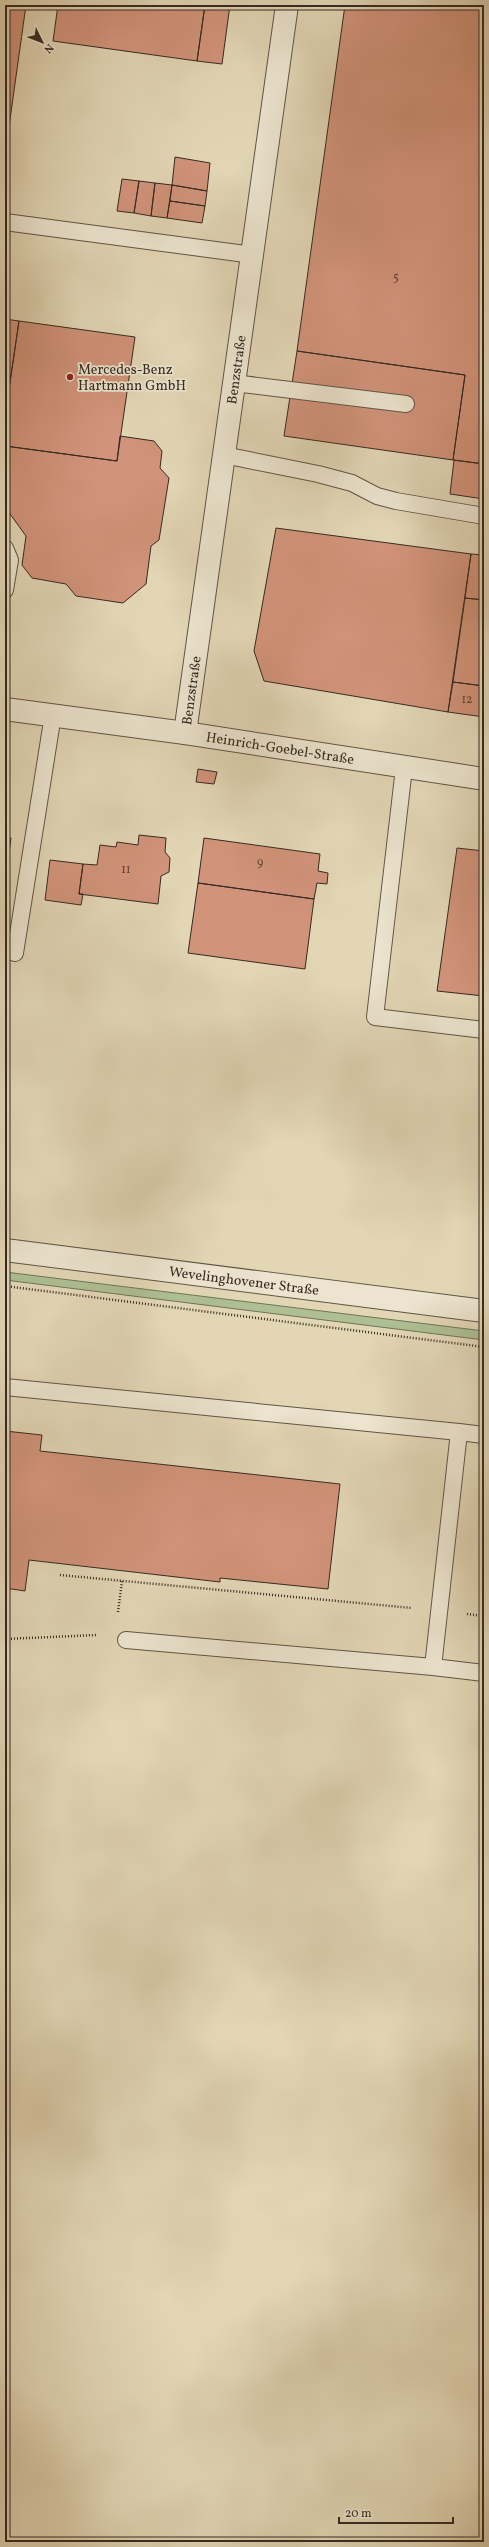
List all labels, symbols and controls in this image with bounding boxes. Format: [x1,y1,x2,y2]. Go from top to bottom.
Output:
north arrow [22,22,62,62]
text: N [40,40,56,56]
house number: 5 [393,270,399,286]
street label: Benzstraße [223,334,252,406]
place label: Mercedes-Benz Hartmann GmbH [78,361,186,396]
marker: Mercedes-Benz Hartmann GmbH [65,372,75,382]
street label: Benzstraße [178,655,207,726]
house number: 12 [461,692,473,708]
street label: Heinrich-Goebel-Straße [205,728,356,770]
house number: 9 [257,855,263,871]
house number: 11 [121,862,131,878]
street label: Wevelinghovener Straße [168,1263,320,1301]
scale bar [339,2499,453,2525]
text: 20 m [345,2506,372,2522]

